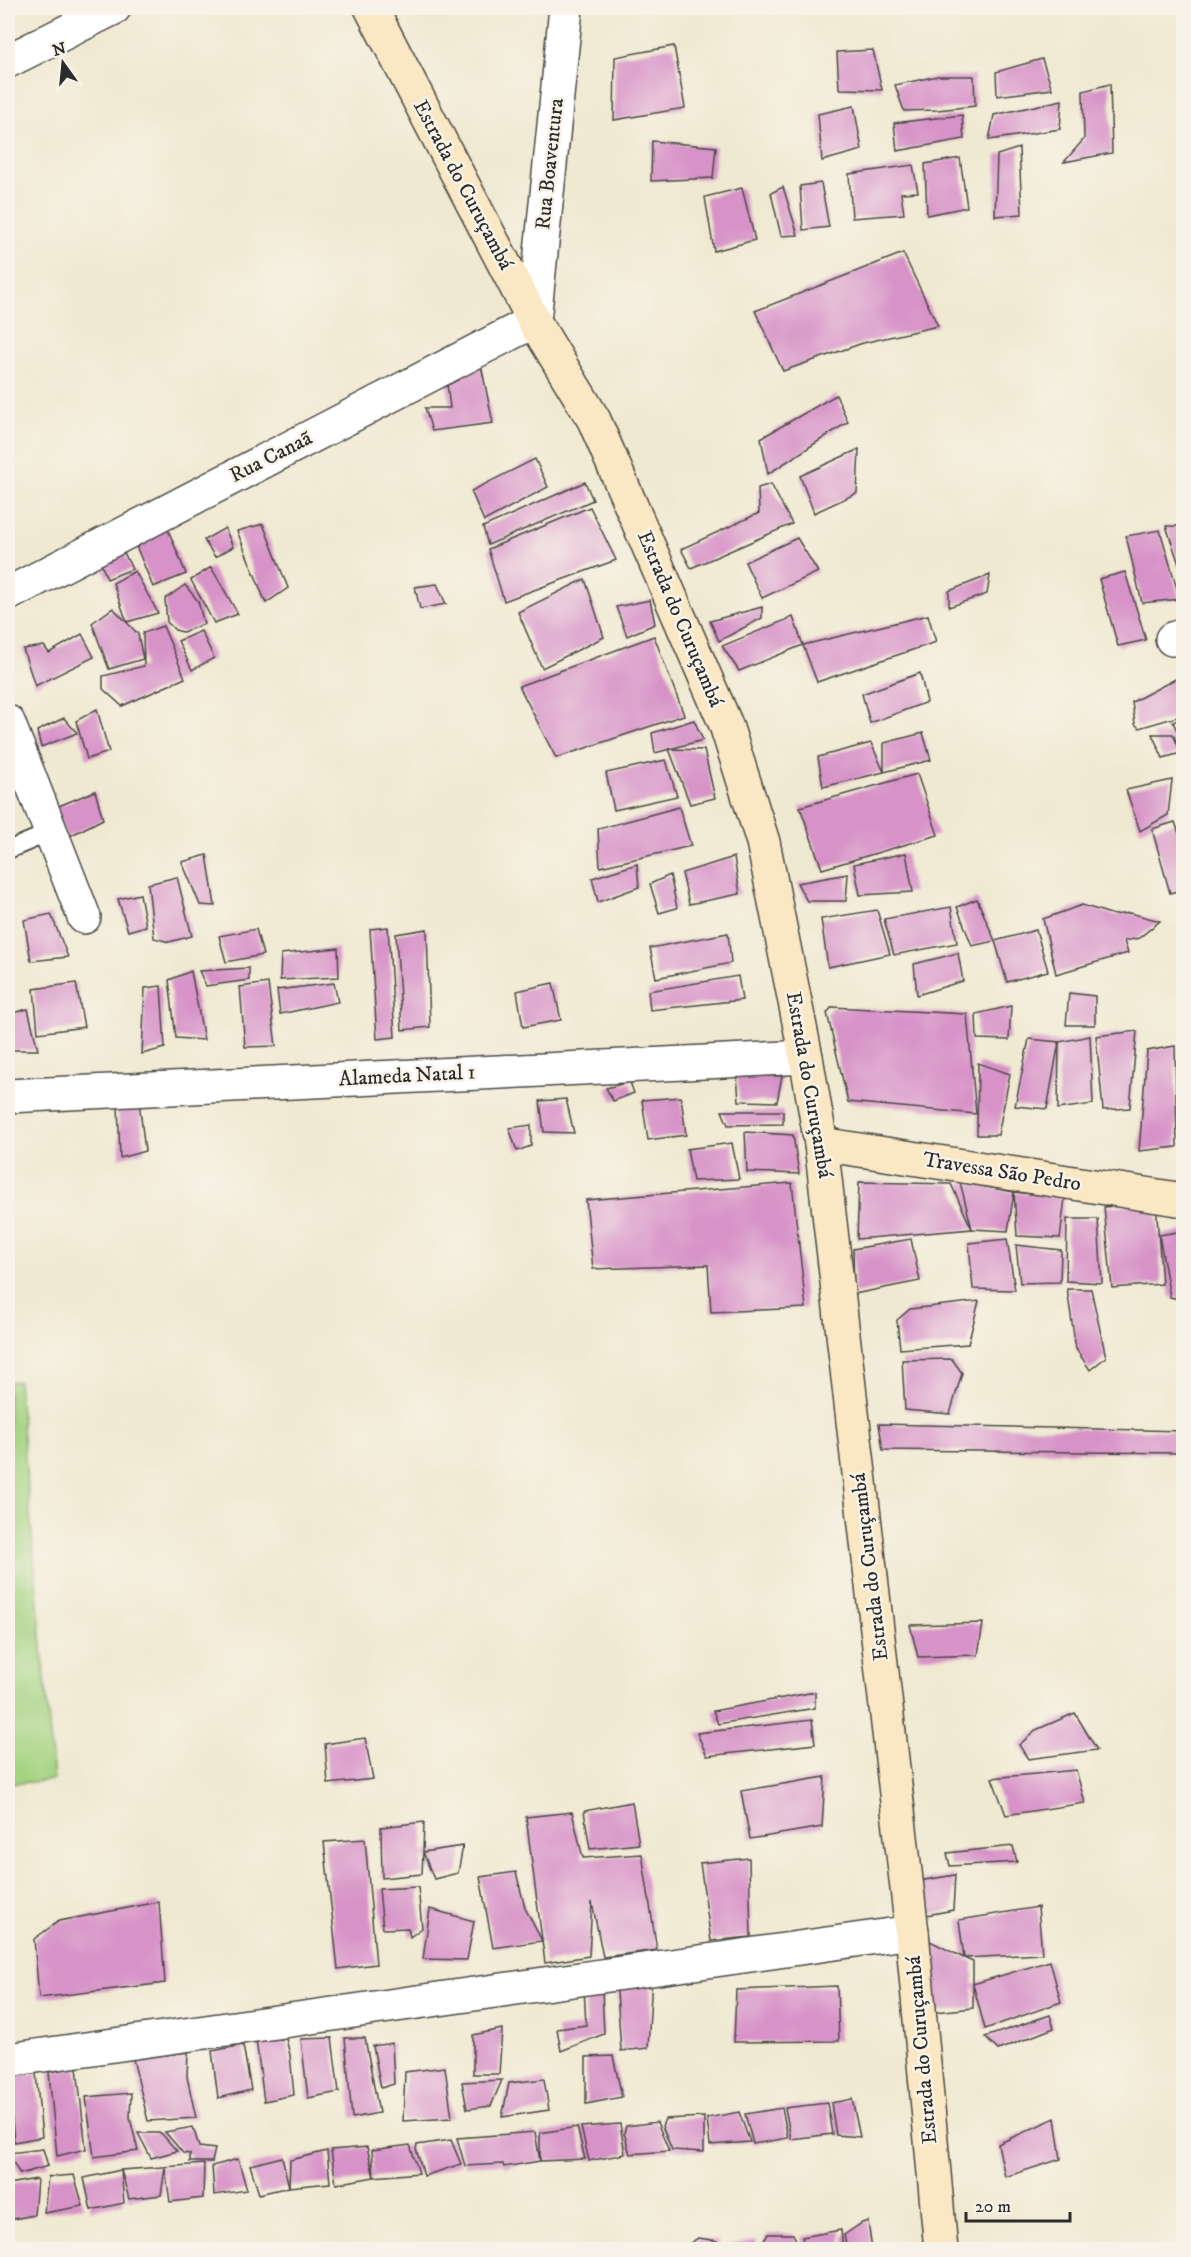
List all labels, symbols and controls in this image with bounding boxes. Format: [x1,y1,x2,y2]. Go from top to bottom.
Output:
north arrow [33,33,93,93]
text: N [50,38,68,61]
street label: Estrada do Curuçambá [407,95,519,275]
street label: Rua Boaventura [530,97,570,231]
street label: Rua Canaã [225,425,317,489]
street label: Estrada do Curuçambá [631,527,729,711]
street label: Estrada do Curuçambá [780,990,838,1180]
street label: Alameda Natal 1 [338,1059,476,1093]
street label: Travessa São Pedro [921,1147,1083,1197]
street label: Estrada do Curuçambá [846,1472,894,1662]
street label: Estrada do Curuçambá [901,1955,943,2145]
scale bar [966,2185,1070,2223]
text: 20 m [975,2196,1011,2218]

